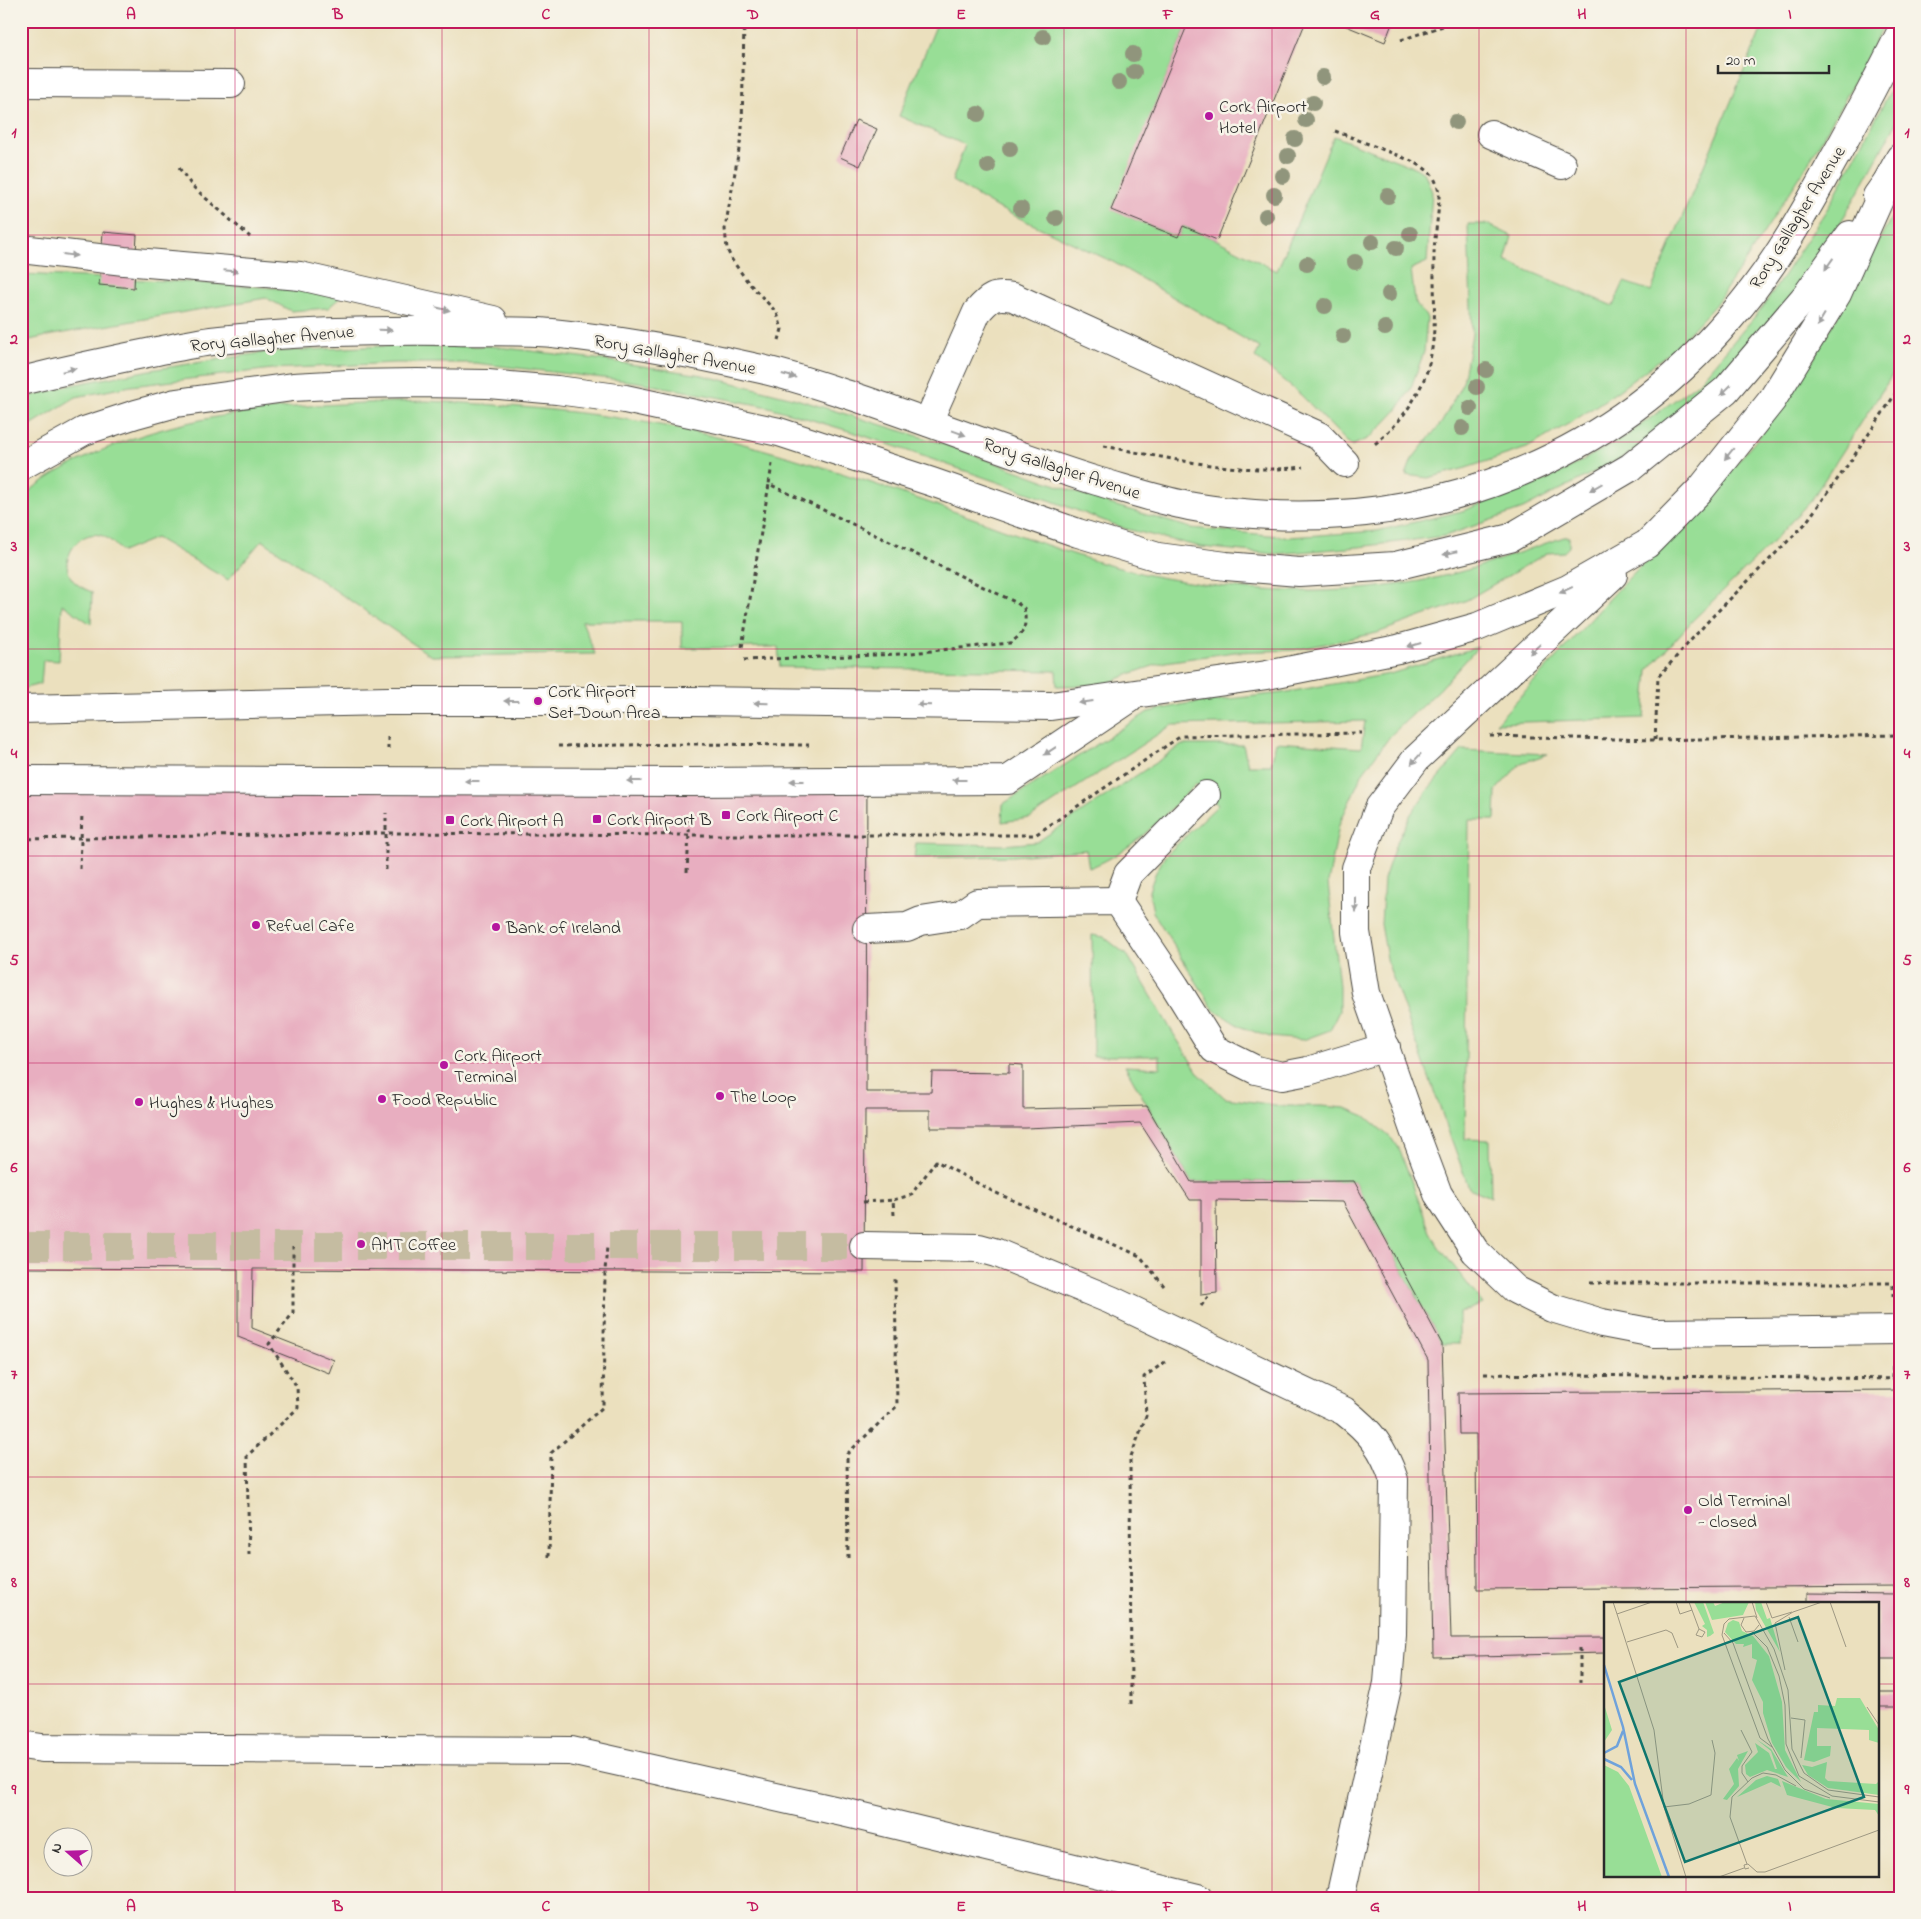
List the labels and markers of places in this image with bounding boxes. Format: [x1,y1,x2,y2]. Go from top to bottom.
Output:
place label: Cork Airport Hotel [1219,95,1307,142]
marker: Cork Airport Hotel [1203,110,1215,122]
place label: Cork Airport Set Down Area [548,680,660,727]
marker: Cork Airport Set Down Area [532,695,544,707]
place label: Cork Airport C [736,804,838,830]
place label: Cork Airport B [607,808,712,834]
place label: Cork Airport A [460,809,563,835]
marker: Cork Airport C [720,809,732,821]
marker: Cork Airport B [591,813,603,825]
marker: Cork Airport A [444,814,456,826]
place label: Refuel Cafe [266,914,355,940]
place label: Bank of Ireland [505,916,621,942]
marker: Refuel Cafe [250,919,262,931]
marker: Bank of Ireland [490,921,502,933]
place label: Cork Airport Terminal [454,1044,542,1091]
marker: Cork Airport Terminal [438,1059,450,1071]
place label: The Loop [730,1085,797,1111]
place label: Food Republic [391,1088,497,1114]
marker: The Loop [714,1090,726,1102]
place label: Hughes & Hughes [149,1091,274,1118]
marker: Food Republic [376,1093,388,1105]
marker: Hughes & Hughes [133,1096,145,1108]
place label: AMT Coffee [371,1233,457,1259]
marker: AMT Coffee [355,1238,367,1250]
place label: Old Terminal - closed [1698,1489,1790,1536]
marker: Old Terminal - closed [1682,1504,1694,1516]

